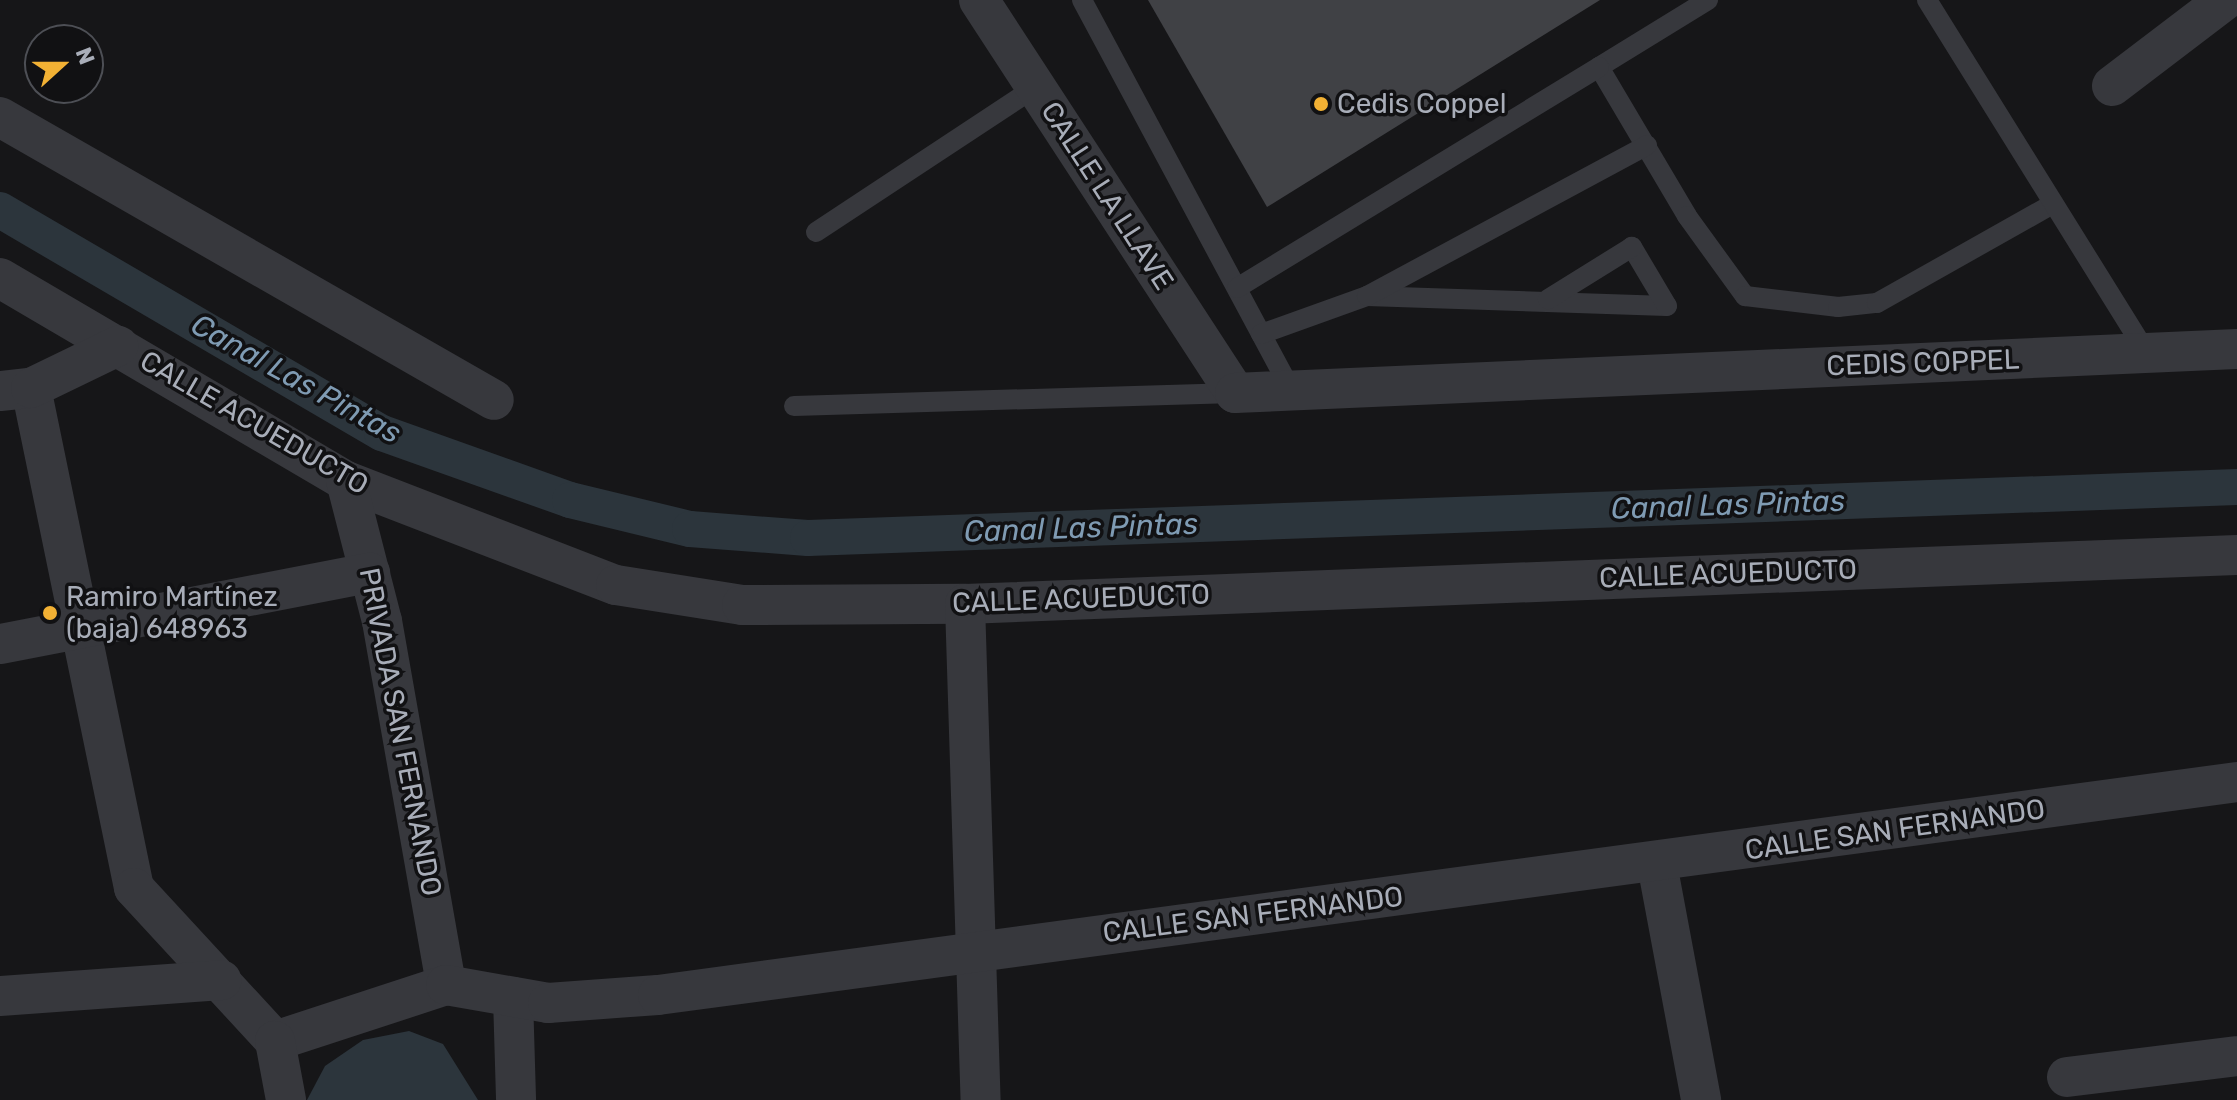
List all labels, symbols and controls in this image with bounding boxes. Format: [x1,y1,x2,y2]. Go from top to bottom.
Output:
north arrow [24,24,104,104]
text: N [70,44,100,68]
place label: Cedis Coppel [1337,87,1506,121]
street label: CALLE LA LLAVE [1033,95,1181,297]
marker: Cedis Coppel [1312,95,1330,113]
water label: Canal Las Pintas [185,307,407,451]
street label: CEDIS COPPEL [1826,343,2020,383]
street label: CALLE ACUEDUCTO [134,344,374,502]
water label: Canal Las Pintas [1610,483,1846,527]
water label: Canal Las Pintas [963,506,1199,550]
street label: CALLE ACUEDUCTO [1598,553,1858,595]
street label: PRIVADA SAN FERNANDO [352,565,448,899]
street label: CALLE ACUEDUCTO [951,578,1211,620]
place label: Ramiro Martínez (baja) 648963 [66,580,278,646]
marker: Ramiro Martínez (baja) 648963 [41,604,59,622]
street label: CALLE SAN FERNANDO [1743,792,2047,868]
street label: CALLE SAN FERNANDO [1101,880,1405,950]

